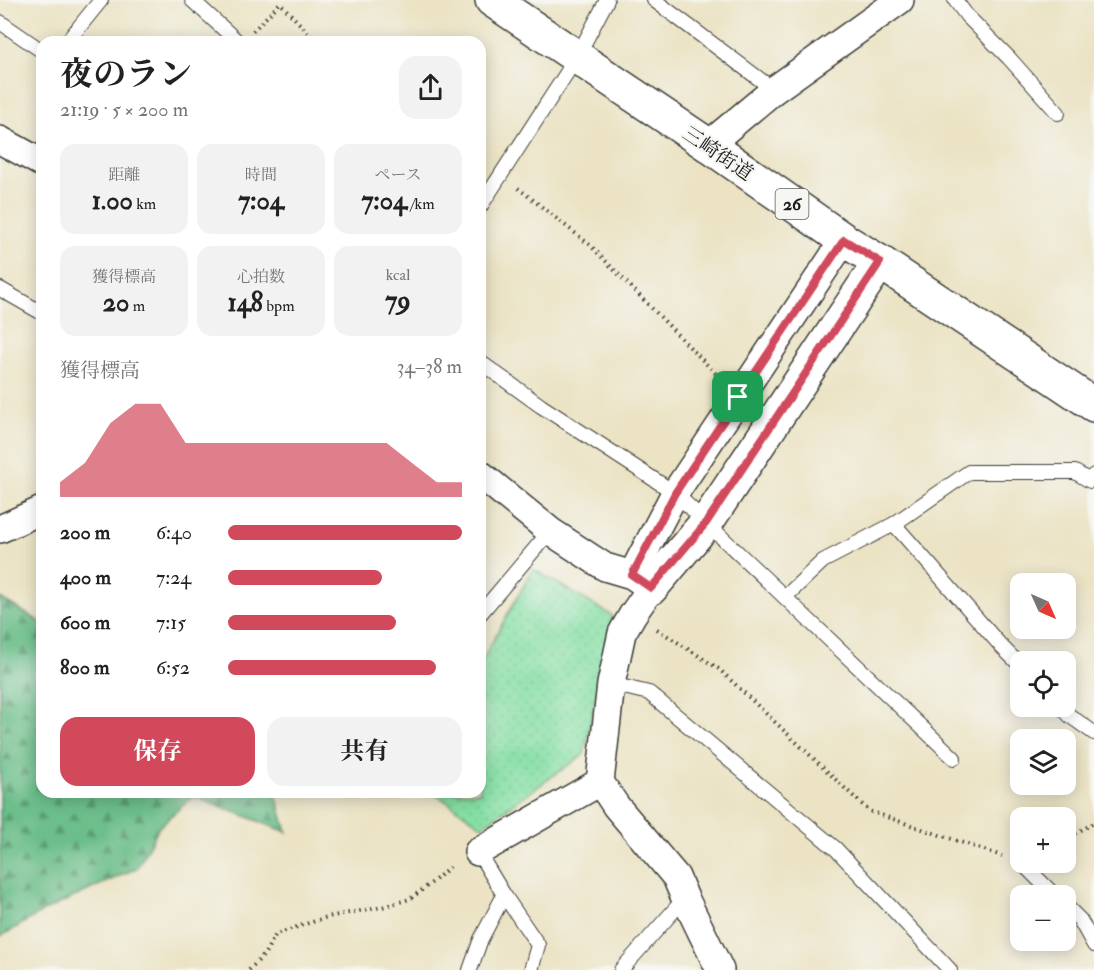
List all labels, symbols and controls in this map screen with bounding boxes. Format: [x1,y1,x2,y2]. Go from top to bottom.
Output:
text: 夜のラン [60,54,192,95]
button: share [399,56,462,119]
text: 21:19 · 5 × 200 m [60,97,188,122]
street label: 三崎街道 [678,121,758,186]
text: 距離 [108,165,140,185]
text: 時間 [245,165,277,185]
text: ペース [374,165,422,185]
text: 1.00 [92,185,133,217]
text: 7:04 [238,185,284,217]
text: 7:04 [361,185,407,217]
road number: 26 [776,189,808,219]
text: km [133,194,156,214]
text: /km [407,194,435,214]
text: kcal [386,265,410,285]
text: 獲得標高 [92,267,156,287]
text: 心拍数 [237,267,285,287]
text: 79 [385,285,411,317]
text: 20 [103,287,129,319]
text: 148 [227,287,263,319]
text: m [129,296,145,316]
text: bpm [263,296,295,316]
text: 34–38 m [397,354,462,379]
text: 獲得標高 [60,358,140,383]
pin [712,371,763,422]
icon: arrive [721,380,754,413]
text: 200 m [60,520,110,545]
text: 6:40 [156,520,192,545]
text: 400 m [60,565,111,590]
text: 7:24 [156,565,191,590]
north arrow [1010,573,1076,639]
map controls [1010,573,1076,951]
text: 600 m [60,610,110,635]
text: 7:15 [156,610,186,635]
button: locate [1010,651,1076,717]
text: 800 m [60,655,110,680]
text: 6:52 [156,655,190,680]
button: 保存 [60,717,255,786]
button: 共有 [267,717,462,786]
button: layers [1010,729,1076,795]
button: + [1010,807,1076,873]
button: − [1010,885,1076,951]

